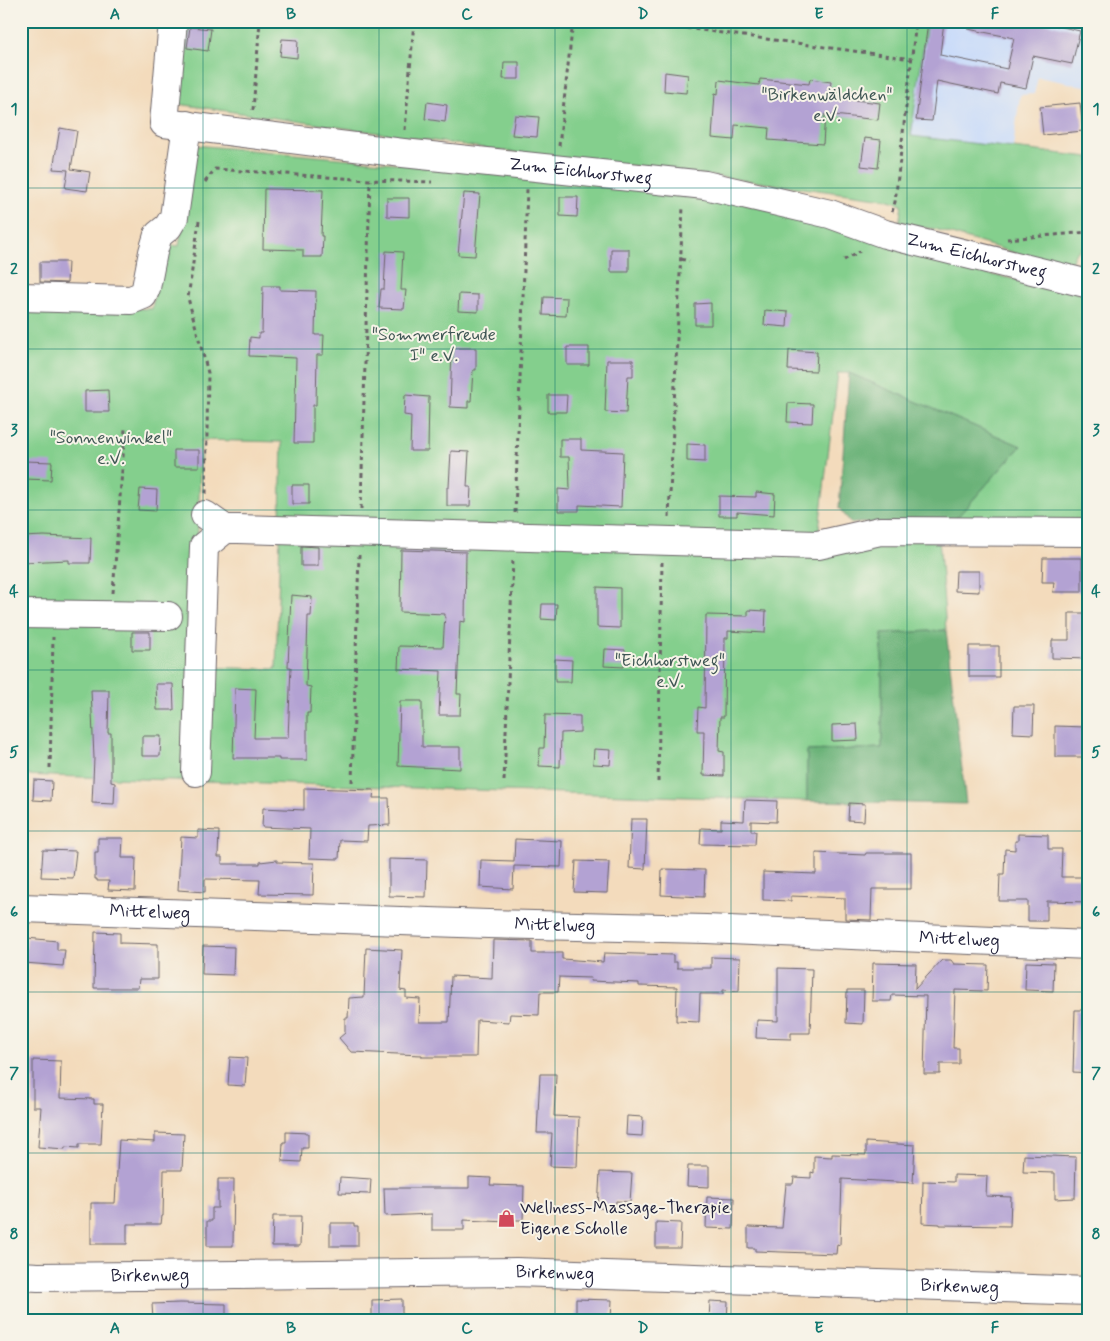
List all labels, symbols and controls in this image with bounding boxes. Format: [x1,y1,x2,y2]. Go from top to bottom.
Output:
text: A [110,4,120,25]
text: B [286,4,296,25]
text: C [461,4,473,25]
text: D [637,4,649,25]
text: E [814,4,824,25]
text: F [991,4,1000,25]
park label: "Birkenwäldchen" e.V. [761,83,893,128]
text: 1 [10,99,18,120]
text: 1 [1092,99,1100,120]
street label: Zum Eichhorstweg [508,152,654,193]
street label: Zum Eichhorstweg [904,228,1049,287]
text: 2 [10,259,18,280]
text: 2 [1092,259,1100,280]
park label: "Sommerfreude I" e.V. [372,323,496,368]
text: 3 [10,420,18,441]
text: 3 [1092,420,1100,441]
park label: "Sonnenwinkel" e.V. [50,426,172,471]
text: 4 [9,581,19,602]
text: 4 [1091,581,1101,602]
park label: "Eichhorstweg" e.V. [615,649,725,694]
text: 5 [9,742,19,763]
text: 5 [1091,742,1101,763]
street label: Mittelweg [109,899,191,927]
text: 6 [10,902,18,923]
text: 6 [1092,902,1100,923]
street label: Mittelweg [514,913,595,939]
street label: Mittelweg [919,926,1000,954]
text: 7 [9,1063,19,1084]
text: 7 [1091,1063,1101,1084]
place label: Wellness-Massage-Therapie Eigene Scholle [520,1196,731,1241]
shop icon: Wellness-Massage-Therapie Eigene Scholle [496,1208,516,1228]
text: 8 [9,1224,19,1245]
text: 8 [1091,1224,1101,1245]
street label: Birkenweg [515,1260,595,1288]
street label: Birkenweg [111,1263,189,1289]
street label: Birkenweg [920,1273,999,1301]
text: A [110,1318,120,1339]
text: B [286,1318,296,1339]
text: C [461,1318,473,1339]
text: D [637,1318,649,1339]
text: E [814,1318,824,1339]
text: F [991,1318,1000,1339]

